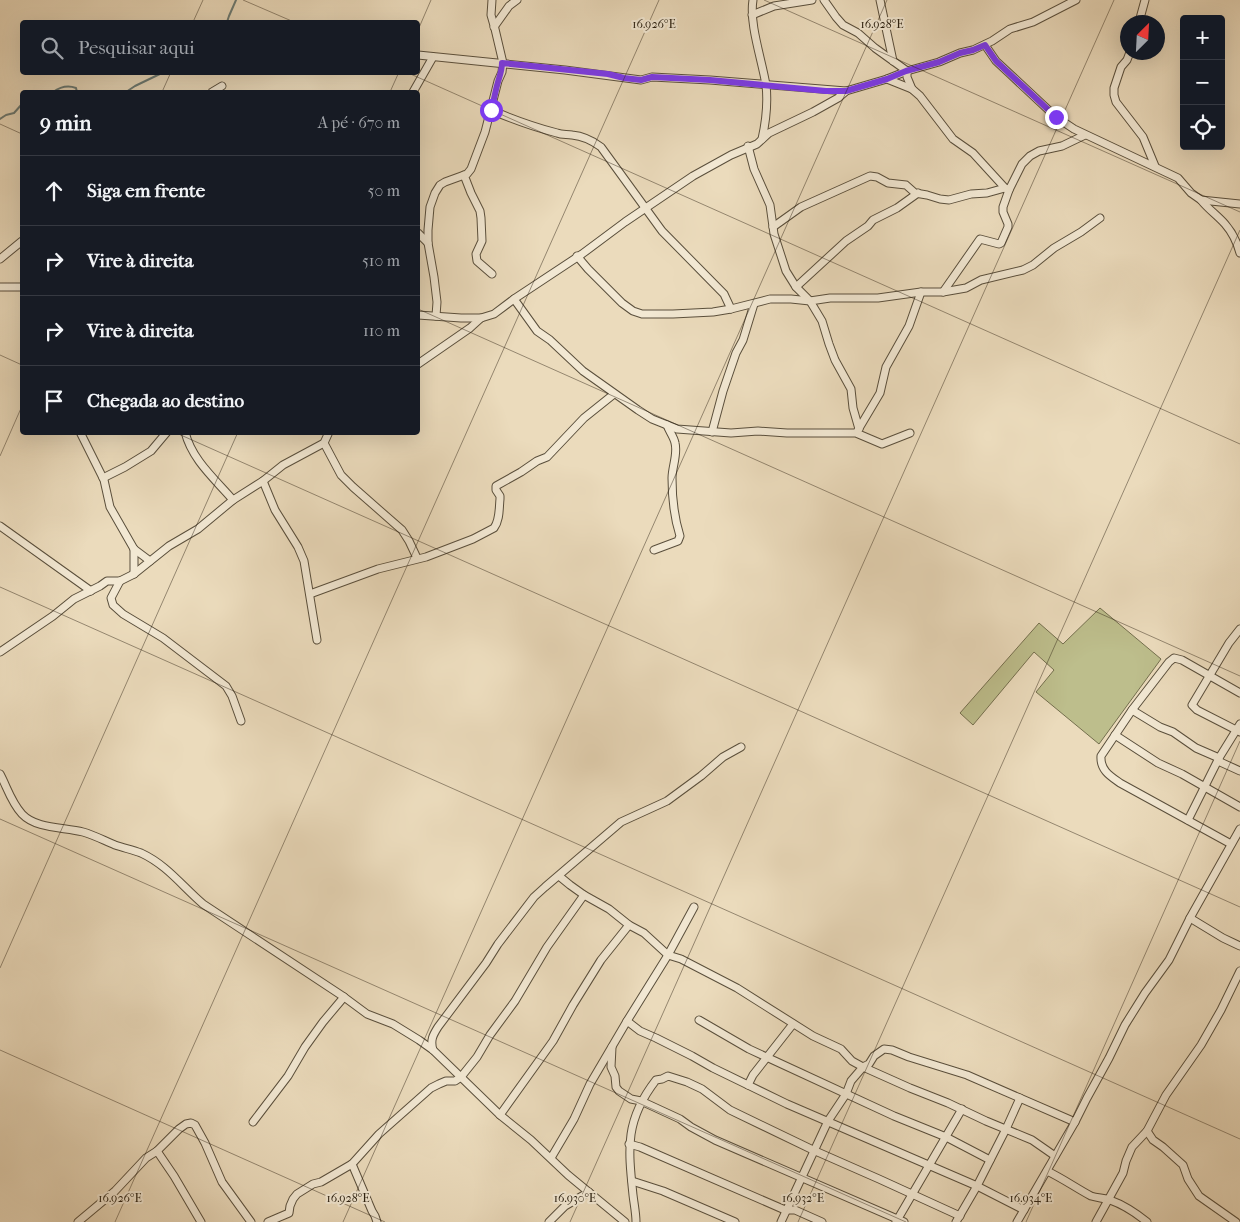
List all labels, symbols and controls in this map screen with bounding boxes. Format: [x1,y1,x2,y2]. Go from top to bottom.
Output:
north arrow [1120,15,1165,60]
map controls [1180,15,1225,150]
button: + [1180,15,1225,60]
text: 16.926°E [632,17,676,31]
text: 16.928°E [860,17,904,31]
search box [20,20,420,75]
icon: search [38,34,66,62]
text: Pesquisar aqui [78,37,195,59]
button: − [1180,60,1225,105]
route start [480,99,503,122]
button: locate [1180,105,1225,150]
route end [1045,106,1068,129]
text: 9 min [40,111,91,135]
text: A pé · 670 m [318,113,400,132]
icon: ahead [40,177,68,205]
text: Siga em frente [87,180,205,202]
text: 50 m [368,181,400,200]
icon: right [40,247,68,275]
text: Vire à direita [87,250,194,272]
text: 510 m [362,251,400,270]
icon: right [40,317,68,345]
text: Vire à direita [87,320,194,342]
text: 110 m [363,321,400,340]
icon: arrive [40,387,68,415]
text: Chegada ao destino [87,390,244,412]
text: 16.926°E [98,1191,142,1205]
text: 16.928°E [326,1191,370,1205]
text: 16.930°E [554,1191,596,1205]
text: 16.932°E [782,1191,824,1205]
text: 16.934°E [1010,1191,1052,1205]

